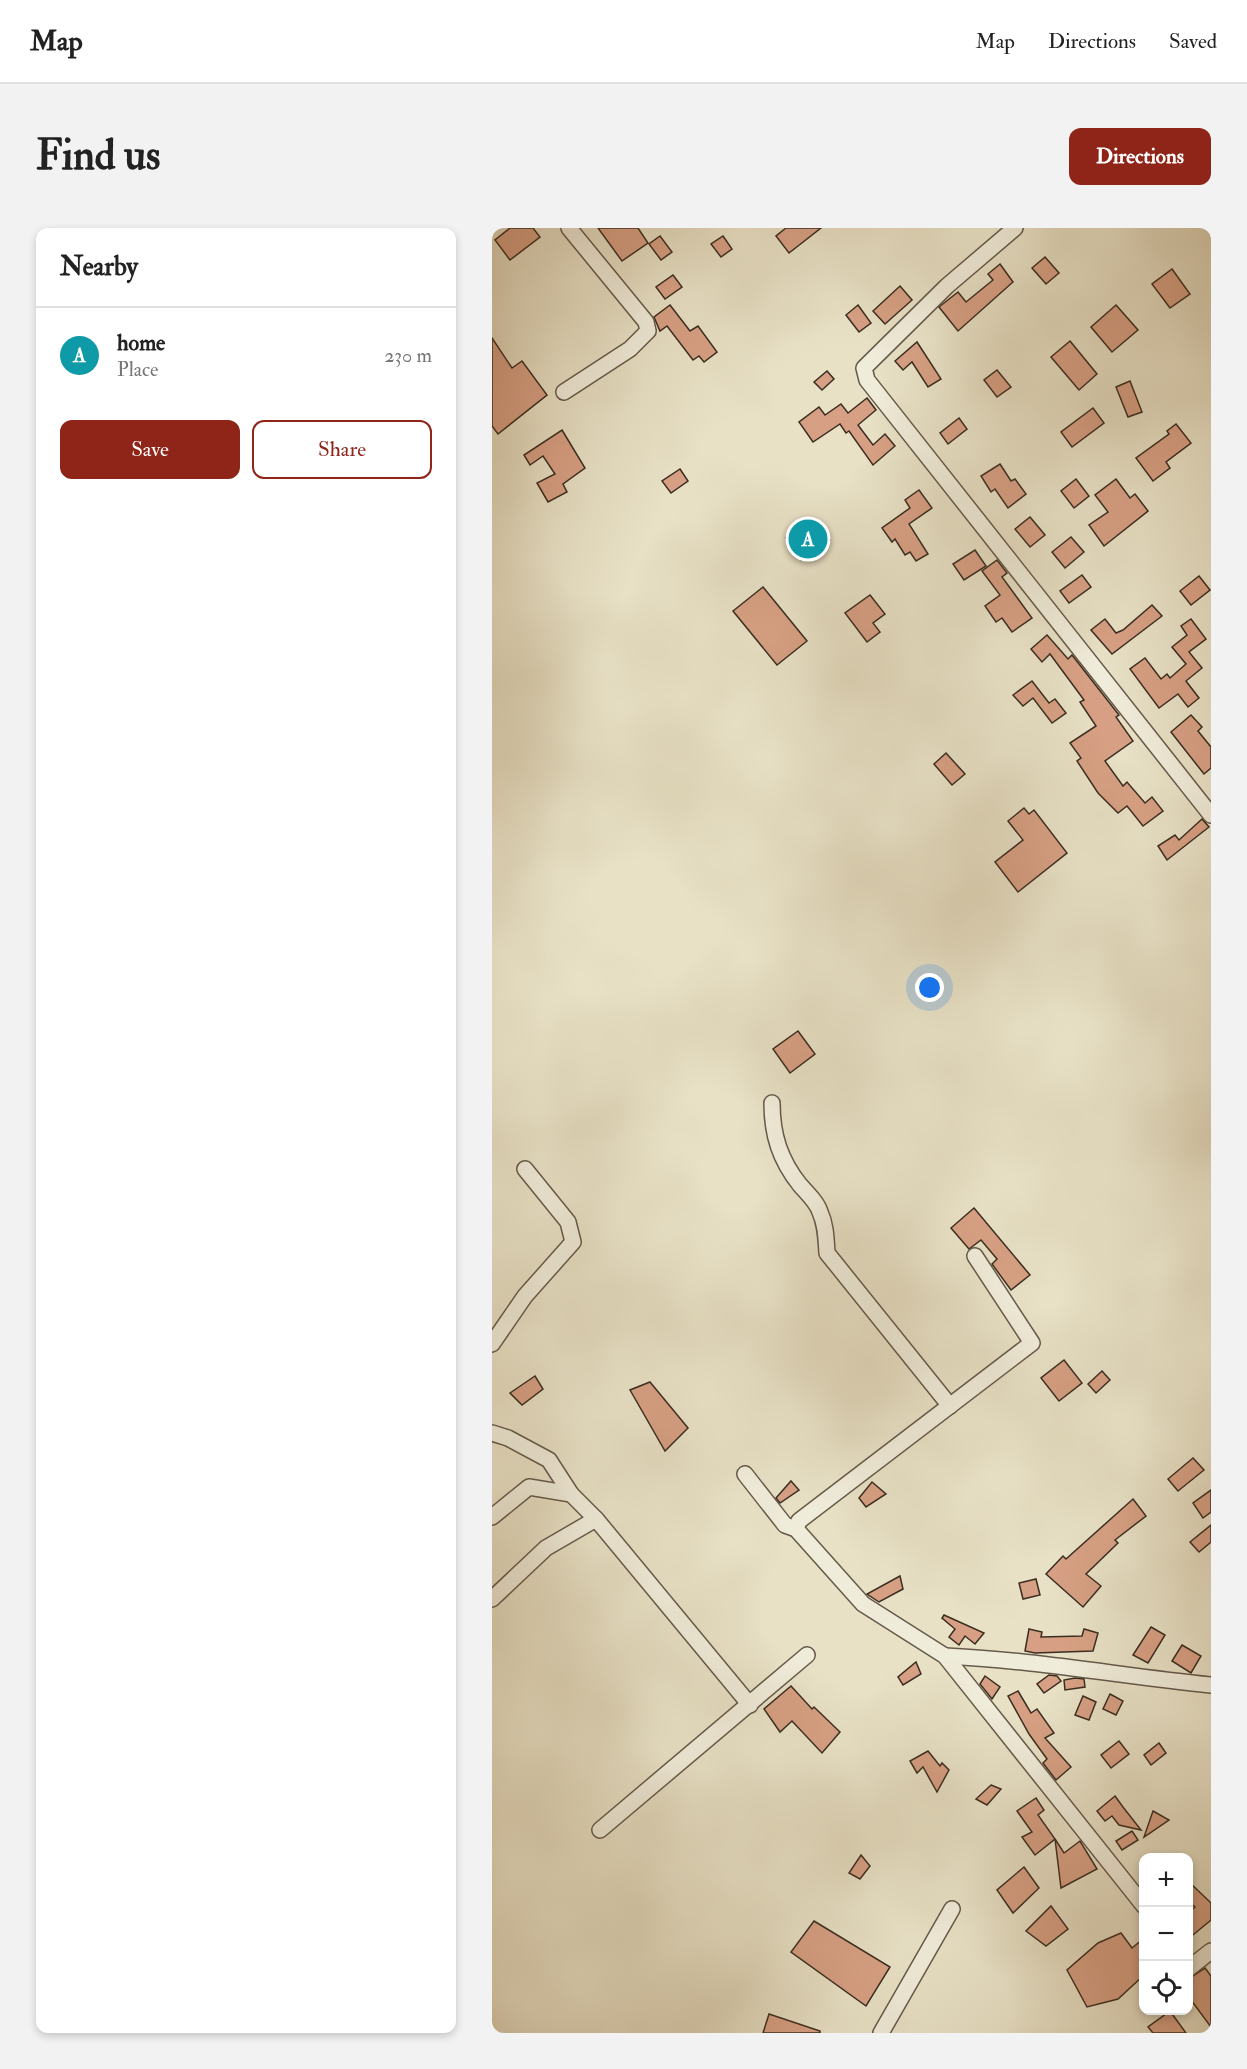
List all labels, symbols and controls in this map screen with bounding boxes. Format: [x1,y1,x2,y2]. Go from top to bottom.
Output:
text: Map [30,24,83,59]
text: Map [975,28,1015,55]
text: Directions [1048,28,1136,55]
text: Saved [1169,28,1217,55]
button: Directions [1069,128,1211,185]
text: Find us [36,130,160,182]
text: Nearby [60,251,138,283]
text: home [117,329,165,357]
text: A [73,343,86,368]
text: 230 m [384,343,432,368]
text: Place [117,357,158,382]
button: Save [60,420,240,479]
button: Share [252,420,432,479]
pin: A [788,516,828,562]
your location [915,973,944,1002]
map controls [1139,1853,1193,2015]
button: + [1139,1853,1193,1907]
button: − [1139,1907,1193,1961]
button: locate [1139,1961,1193,2015]

